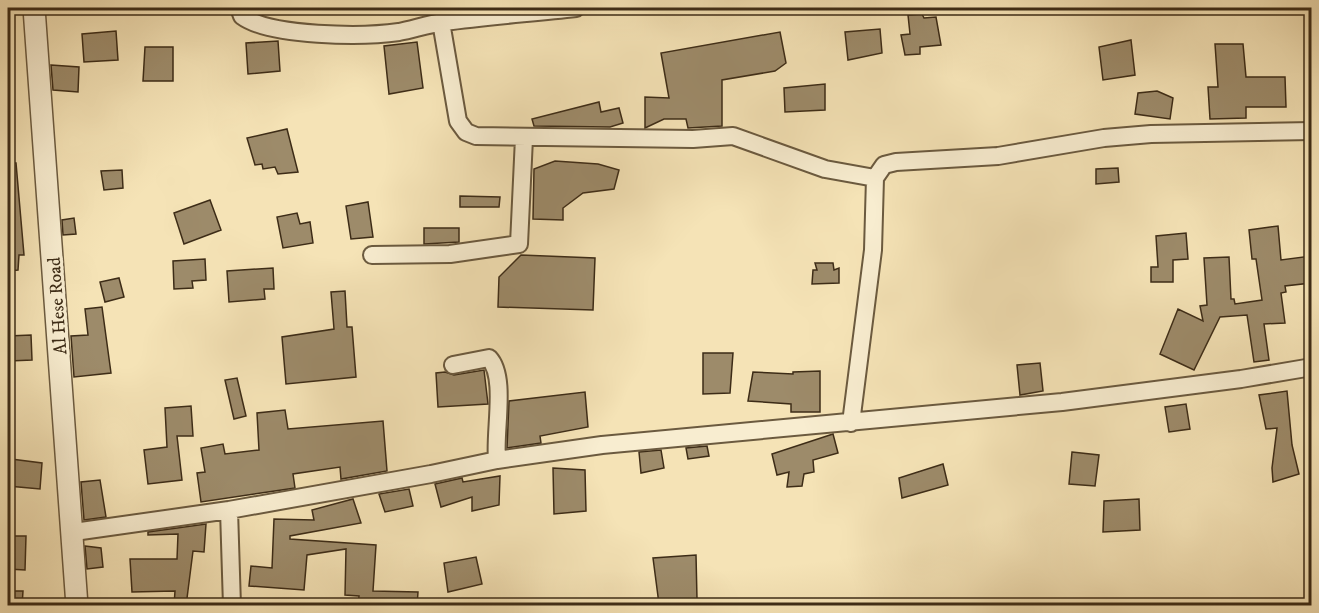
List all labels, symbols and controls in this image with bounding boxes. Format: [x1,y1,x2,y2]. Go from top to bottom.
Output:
street label: Al Hese Road [44,256,72,355]

